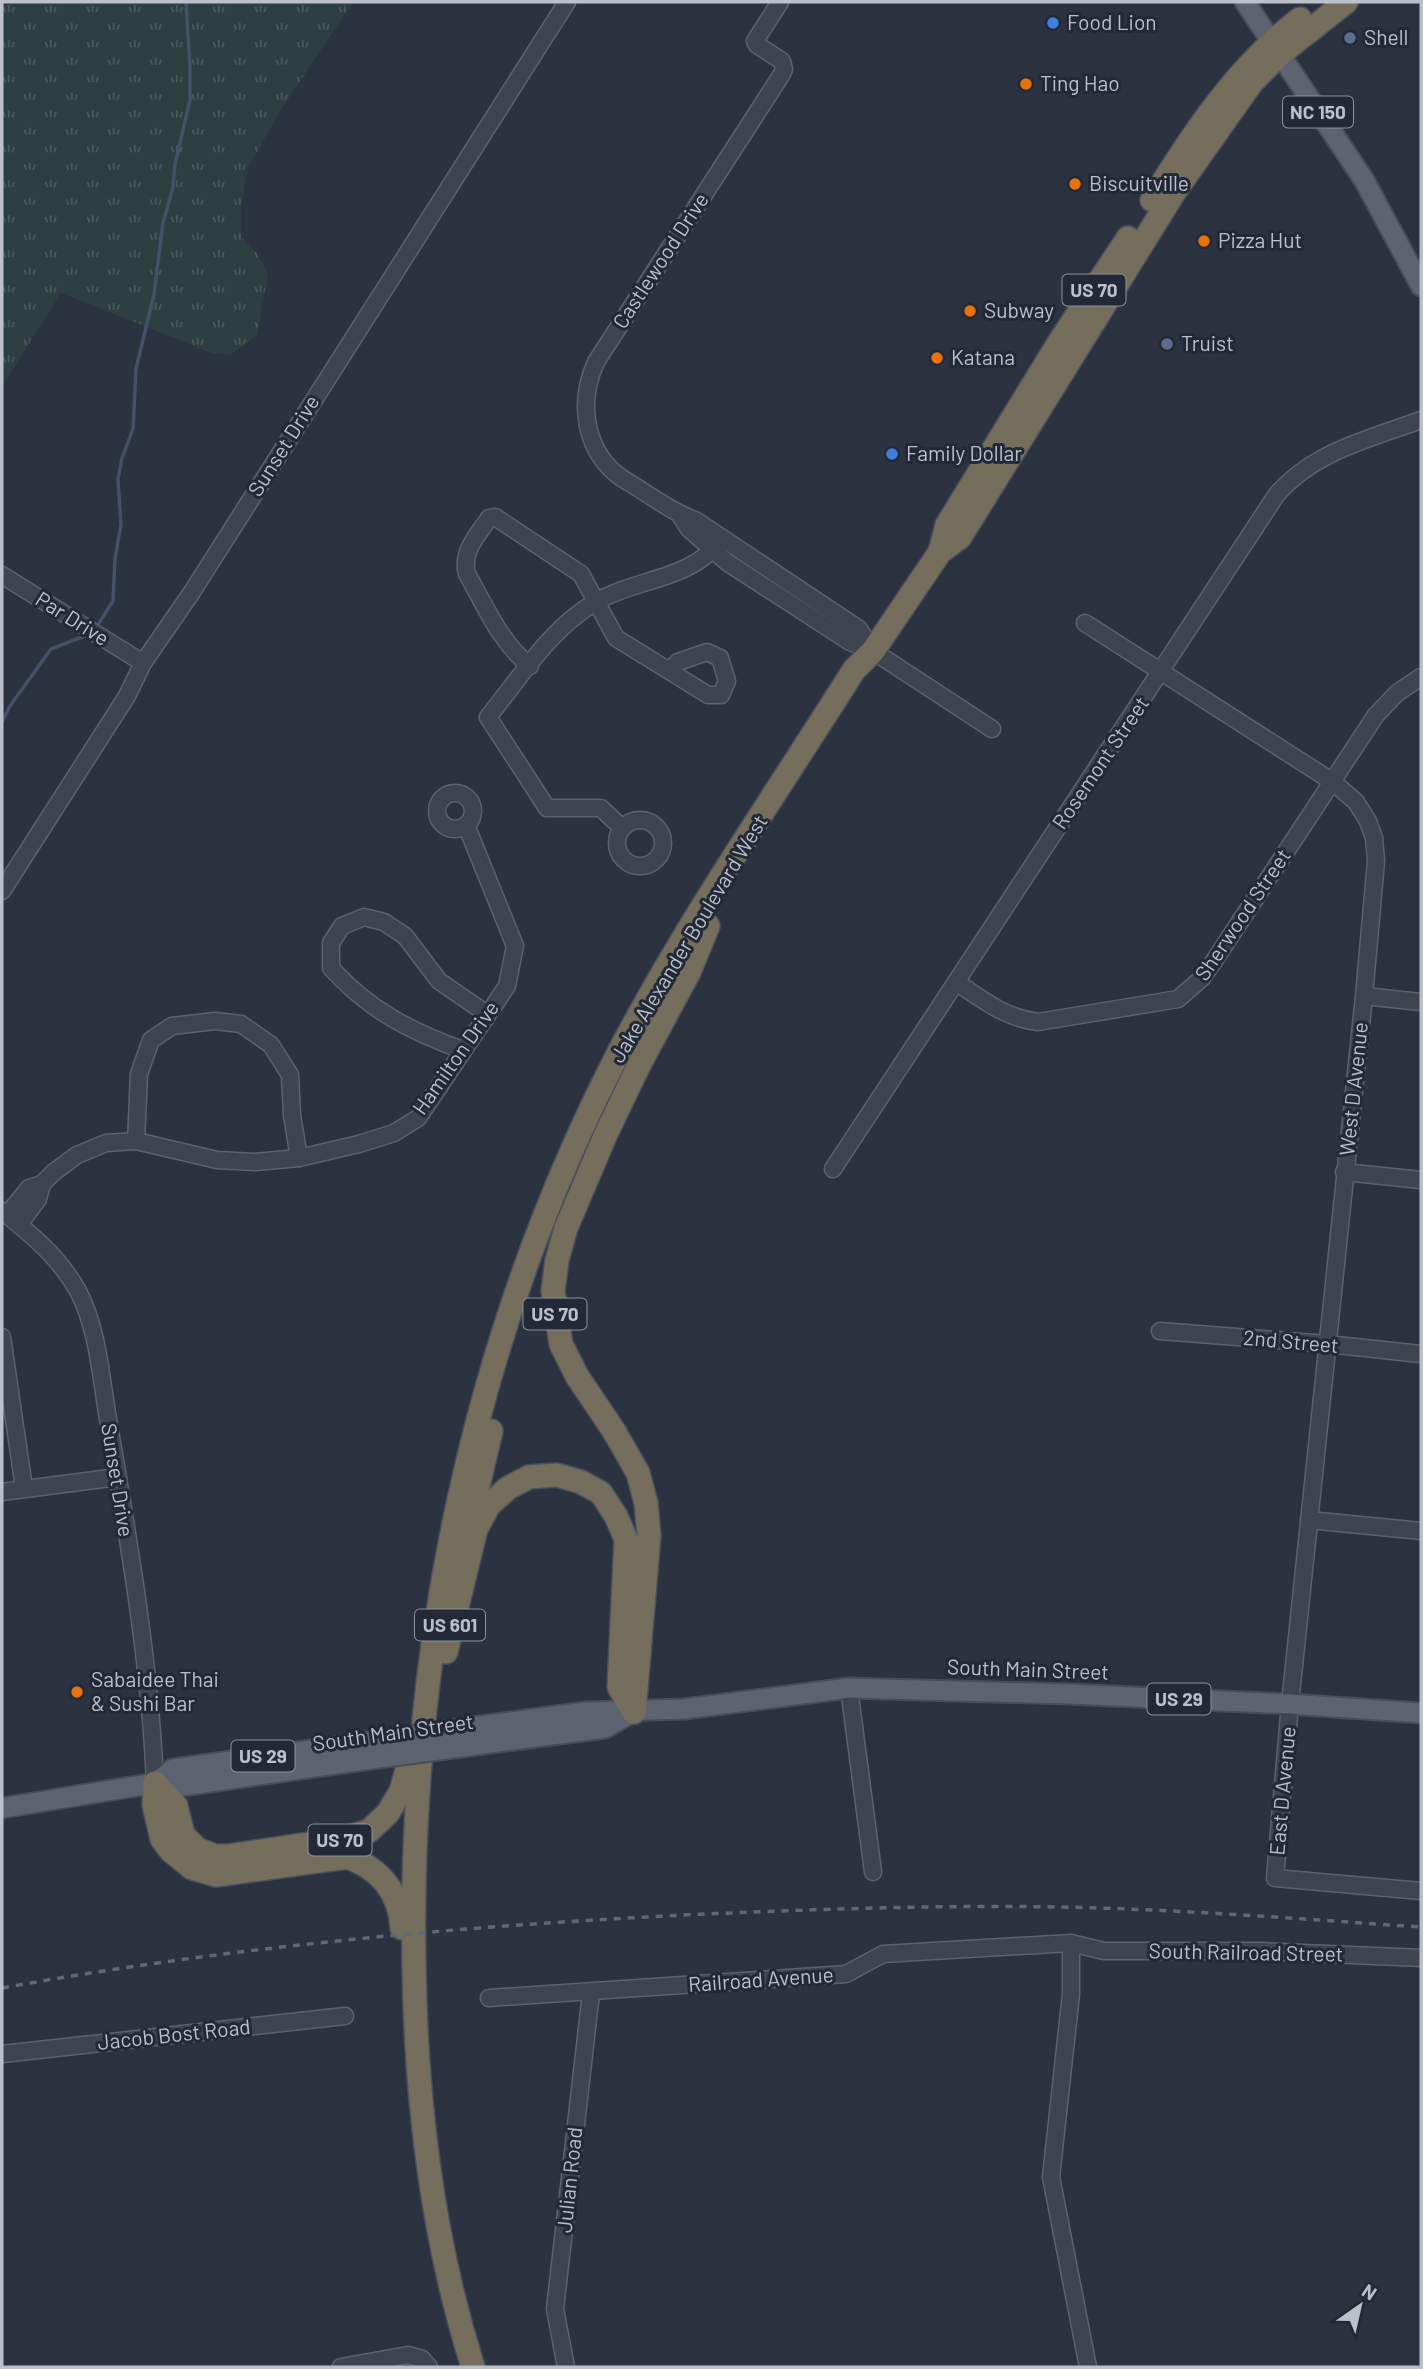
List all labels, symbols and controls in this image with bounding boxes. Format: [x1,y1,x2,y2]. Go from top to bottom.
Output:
place label: Food Lion [1067,9,1157,34]
marker: Food Lion [1045,15,1061,31]
place label: Shell [1364,24,1408,49]
marker: Shell [1342,30,1358,46]
place label: Ting Hao [1040,70,1120,95]
marker: Ting Hao [1018,76,1034,92]
road number: NC 150 [1283,96,1353,128]
place label: Biscuitville [1089,170,1189,195]
marker: Biscuitville [1067,176,1083,192]
street label: Castlewood Drive [607,188,713,333]
place label: Pizza Hut [1218,227,1302,252]
marker: Pizza Hut [1196,233,1212,249]
road number: US 70 [1062,274,1126,306]
place label: Subway [984,297,1054,322]
marker: Subway [962,303,978,319]
place label: Truist [1181,330,1234,355]
marker: Truist [1159,336,1175,352]
place label: Katana [951,344,1015,369]
marker: Katana [929,350,945,366]
street label: Sunset Drive [242,390,324,500]
place label: Family Dollar [906,440,1022,465]
marker: Family Dollar [884,446,900,462]
street label: Par Drive [32,585,114,650]
street label: Rosemont Street [1046,691,1153,833]
street label: Jake Alexander Boulevard West [604,810,772,1067]
street label: Sherwood Street [1188,844,1295,985]
street label: Hamilton Drive [406,995,503,1119]
street label: West D Avenue [1333,1021,1372,1157]
road number: US 70 [524,1298,586,1330]
street label: 2nd Street [1243,1324,1340,1357]
street label: Sunset Drive [97,1421,140,1538]
road number: US 601 [415,1610,485,1640]
street label: South Main Street [947,1653,1109,1684]
place label: Sabaidee Thai & Sushi Bar [91,1666,219,1715]
marker: Sabaidee Thai & Sushi Bar [69,1684,85,1700]
road number: US 29 [1148,1684,1210,1714]
street label: South Main Street [311,1708,475,1755]
street label: East D Avenue [1263,1725,1300,1856]
road number: US 29 [232,1740,294,1772]
road number: US 70 [308,1824,372,1856]
street label: South Railroad Street [1149,1937,1344,1966]
street label: Railroad Avenue [687,1961,835,1996]
street label: Jacob Bost Road [96,2013,252,2054]
street label: Julian Road [551,2126,586,2234]
north arrow [1325,2271,1395,2341]
text: N [1358,2278,1381,2305]

